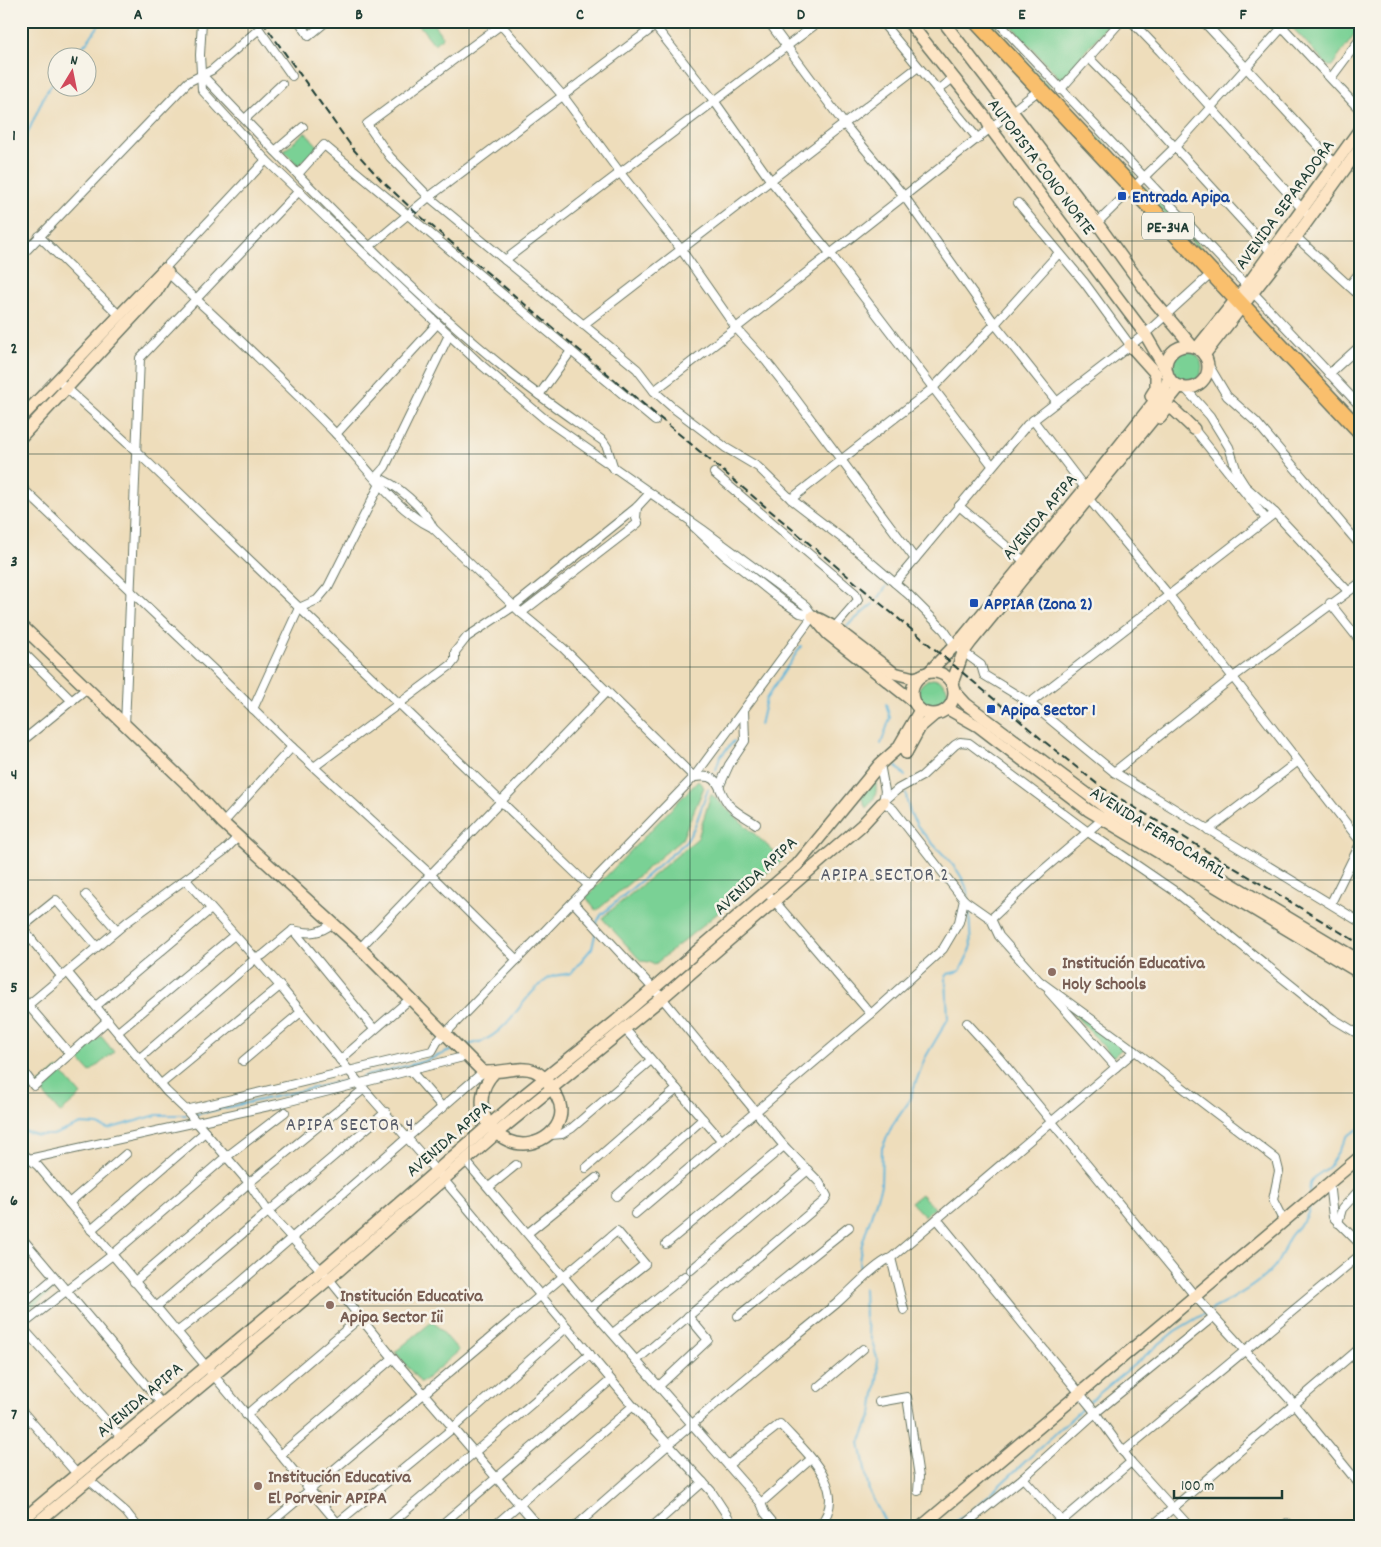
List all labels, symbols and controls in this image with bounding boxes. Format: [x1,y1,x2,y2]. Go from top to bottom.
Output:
text: A [134,4,143,27]
text: B [355,4,363,27]
text: C [576,4,584,27]
text: D [797,4,806,27]
text: E [1018,4,1026,27]
text: F [1239,4,1247,27]
north arrow [48,48,98,98]
text: N [69,51,79,72]
street label: AUTOPISTA CONO NORTE [980,94,1100,241]
text: 1 [12,125,16,148]
street label: AVENIDA SEPARADORA [1230,135,1342,276]
place label: Entrada Apipa [1132,186,1230,211]
marker: Entrada Apipa [1116,190,1128,202]
road number: PE-34A [1142,212,1194,240]
text: 2 [11,338,18,361]
street label: AVENIDA APIPA [997,469,1085,566]
text: 3 [10,551,18,574]
place label: APPIAR (Zona 2) [984,593,1093,618]
marker: APPIAR (Zona 2) [968,597,980,609]
place label: Apipa Sector 1 [1001,699,1096,724]
marker: Apipa Sector 1 [985,703,997,715]
text: 4 [11,764,17,787]
street label: AVENIDA FERROCARRIL [1084,782,1232,887]
street label: AVENIDA APIPA [709,831,804,922]
district label: APIPA SECTOR 2 [820,863,950,890]
place label: Institución Educativa Holy Schools [1062,952,1205,998]
marker: Institución Educativa Holy Schools [1046,966,1058,978]
text: 5 [10,977,18,1000]
street label: AVENIDA APIPA [401,1096,498,1184]
district label: APIPA SECTOR 4 [286,1113,414,1140]
text: 6 [10,1190,18,1213]
place label: Institución Educativa Apipa Sector Iii [340,1285,483,1331]
marker: Institución Educativa Apipa Sector Iii [324,1299,336,1311]
street label: AVENIDA APIPA [92,1357,189,1445]
text: 7 [11,1404,17,1427]
place label: Institución Educativa El Porvenir APIPA [268,1466,411,1512]
scale bar [1174,1467,1281,1499]
text: 100 m [1181,1476,1214,1498]
marker: Institución Educativa El Porvenir APIPA [252,1480,264,1492]

